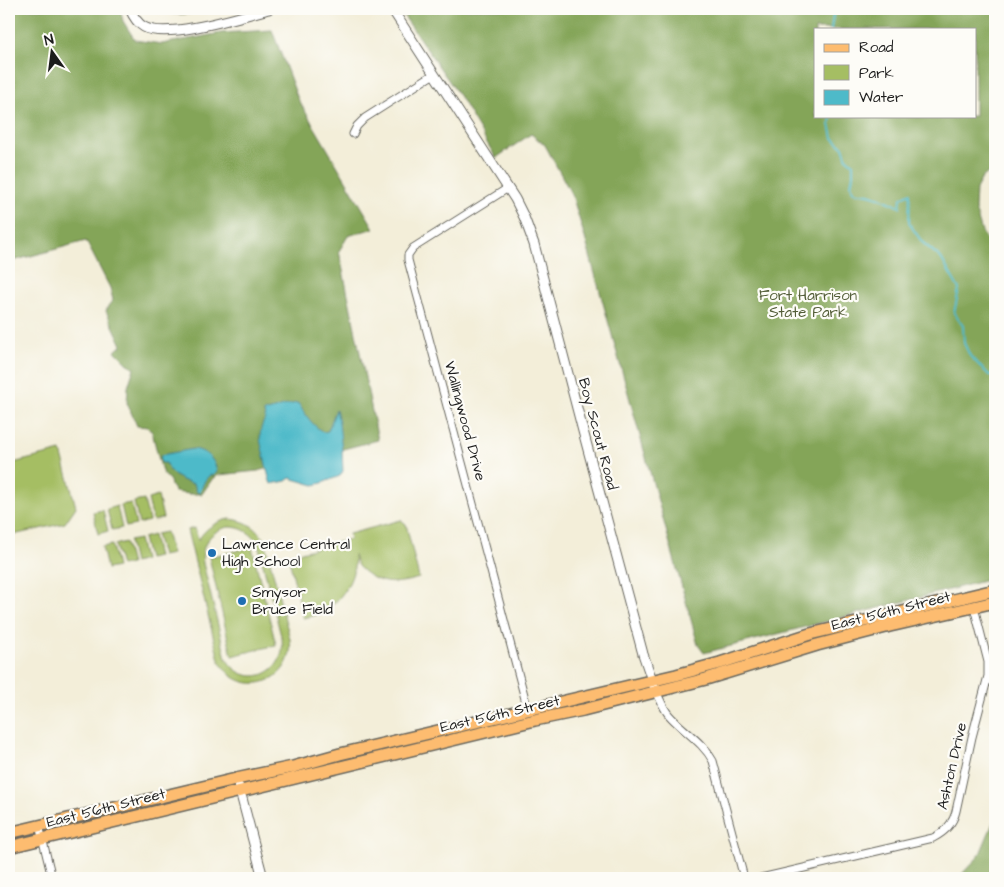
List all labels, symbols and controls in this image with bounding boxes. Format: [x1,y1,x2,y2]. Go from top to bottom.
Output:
north arrow [28,28,78,78]
legend [814,28,976,118]
text: N [42,30,56,51]
text: Road [859,37,894,58]
text: Park [859,63,894,84]
text: Water [859,87,903,108]
park label: Fort Harrison State Park [759,285,858,323]
street label: Wallingwood Drive [438,359,491,483]
street label: Boy Scout Road [572,376,623,493]
place label: Lawrence Central High School [222,534,350,573]
marker: Lawrence Central High School [206,547,218,559]
place label: Smysor Bruce Field [252,582,333,620]
street label: East 56th Street [829,586,953,636]
marker: Smysor Bruce Field [236,595,248,607]
street label: East 56th Street [438,690,562,738]
street label: Ashton Drive [932,720,972,812]
street label: East 56th Street [44,783,168,833]

